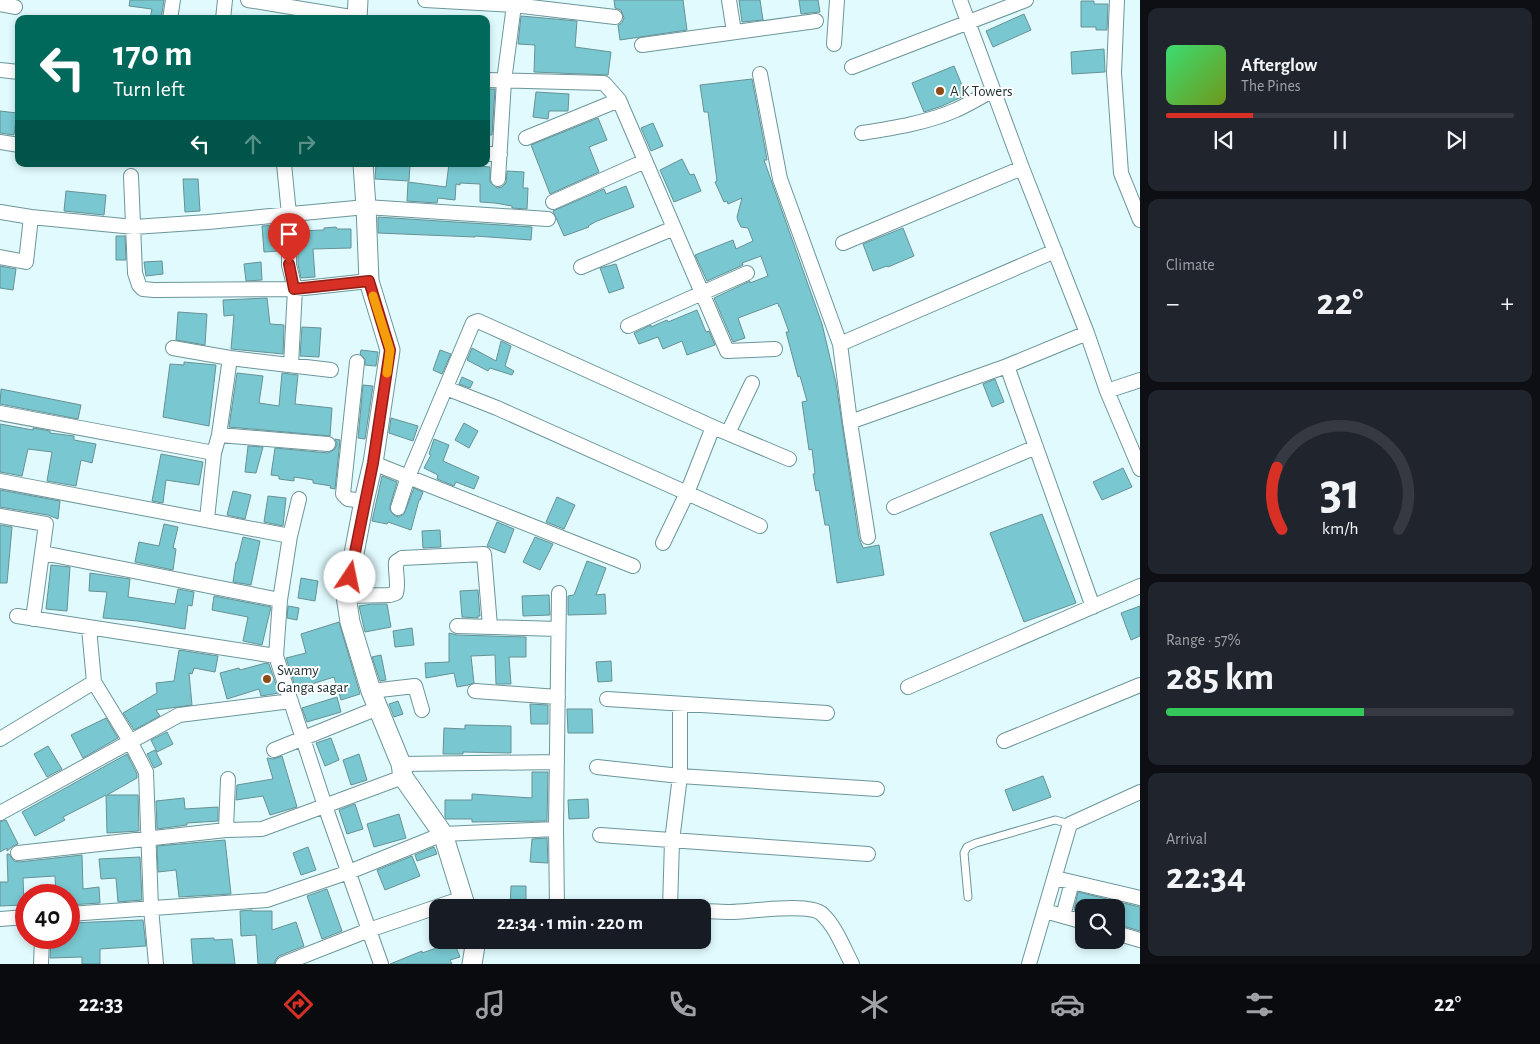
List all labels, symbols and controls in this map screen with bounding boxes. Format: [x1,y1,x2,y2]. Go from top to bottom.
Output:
icon: left [30,35,95,100]
text: 170 m [113,37,193,72]
text: Afterglow [1241,56,1317,75]
text: Turn left [113,78,185,100]
text: The Pines [1241,78,1301,94]
place label: A K Towers [950,84,1013,99]
marker: A K Towers [934,85,946,97]
icon: previous [1210,126,1238,154]
icon: pause [1326,126,1354,154]
icon: next [1442,126,1470,154]
icon: left [186,130,214,158]
icon: ahead [239,130,267,158]
icon: right [292,130,320,158]
pin [268,213,310,264]
icon: arrive [275,220,303,248]
text: Climate [1166,257,1215,273]
text: 22° [1317,284,1363,322]
text: − [1166,290,1179,318]
text: + [1501,290,1514,318]
text: 31 [1319,466,1361,518]
text: km/h [1322,520,1358,538]
position arrow [323,550,375,602]
text: Range · 57% [1166,632,1241,648]
text: 285 km [1166,659,1274,697]
place label: Swamy Ganga sagar [277,663,348,695]
marker: Swamy Ganga sagar [261,673,273,685]
text: Arrival [1166,831,1207,847]
text: 22:34 [1166,858,1246,896]
speed limit sign: 40 [15,884,80,949]
map controls [1075,899,1125,949]
button: search [1075,899,1125,949]
text: 22:34 · 1 min · 220 m [497,914,643,933]
icon: directions [281,987,316,1022]
icon: music [473,987,508,1022]
icon: phone [665,987,700,1022]
icon: climate [857,987,892,1022]
icon: car [1050,987,1085,1022]
icon: filters [1242,987,1277,1022]
text: 22:33 [79,993,123,1015]
text: 22° [1434,993,1461,1015]

